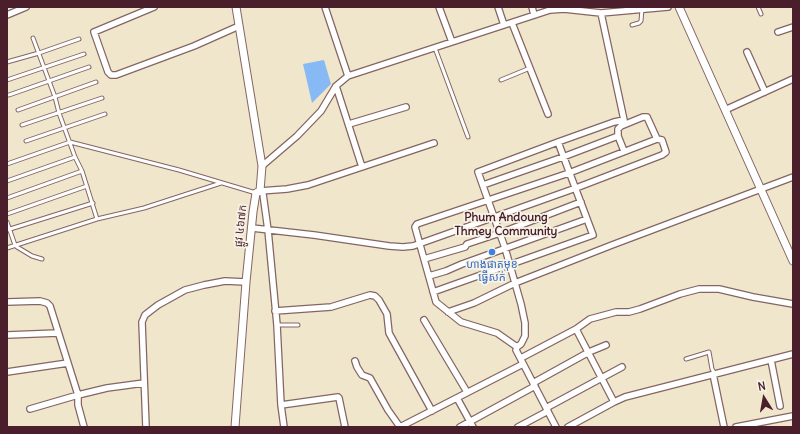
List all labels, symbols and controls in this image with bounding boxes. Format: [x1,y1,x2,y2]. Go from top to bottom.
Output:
street label: ផ្លូវ ៤៦៧ក [232,204,250,248]
district label: Phum Andoung Thmey Community [455,211,557,239]
marker: ហាងផាតមុខ ធ្វើសក់ [487,247,497,257]
place label: ហាងផាតមុខ ធ្វើសក់ [466,258,518,284]
north arrow [744,378,784,418]
text: N [757,379,767,394]

